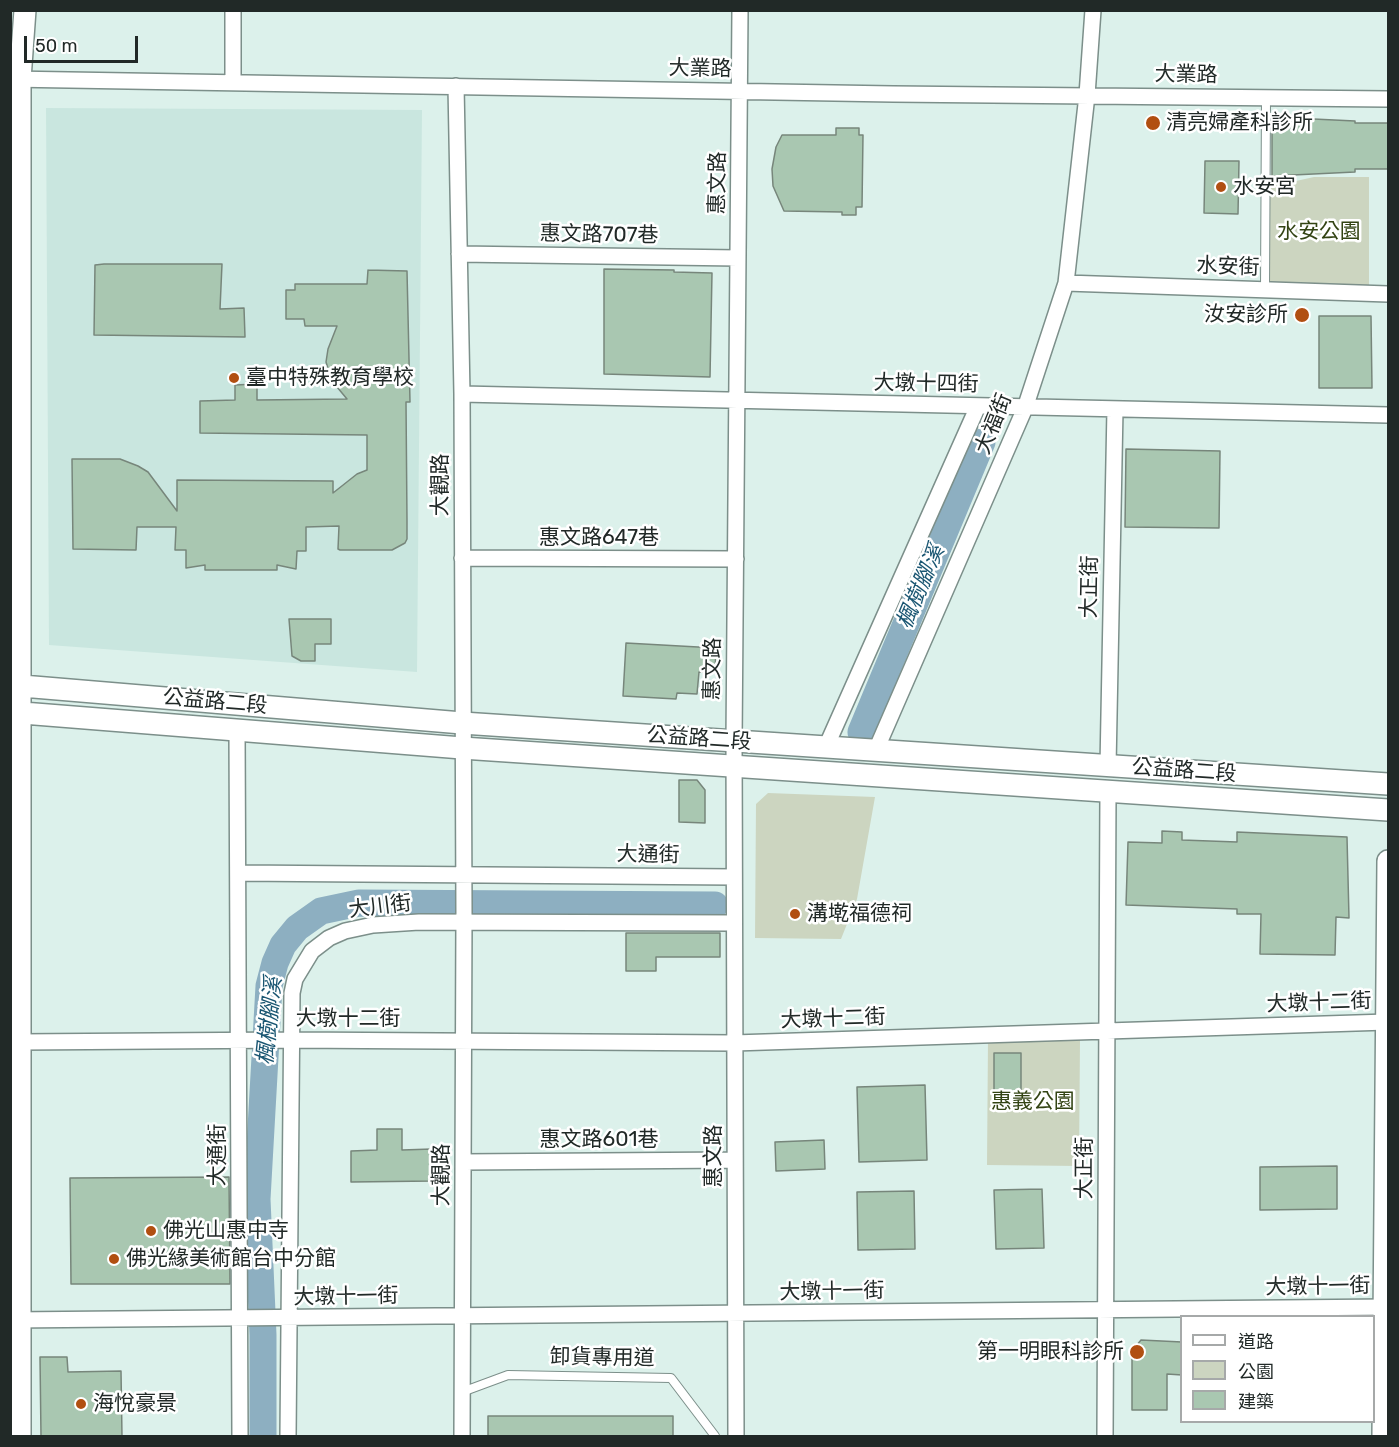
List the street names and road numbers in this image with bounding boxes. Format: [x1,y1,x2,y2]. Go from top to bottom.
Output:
street label: 大業路 [668,56,732,82]
street label: 大業路 [1154,62,1218,88]
street label: 惠文路 [705,151,731,215]
street label: 惠文路707巷 [539,221,659,249]
street label: 水安街 [1196,253,1260,281]
street label: 大墩十四街 [873,370,979,398]
street label: 大福街 [971,390,1017,458]
street label: 大觀路 [428,454,454,516]
street label: 惠文路647巷 [539,525,659,551]
street label: 大正街 [1077,555,1103,619]
street label: 惠文路 [700,637,726,701]
street label: 公益路二段 [162,685,268,719]
street label: 公益路二段 [646,723,752,755]
street label: 公益路二段 [1131,755,1237,787]
street label: 大通街 [616,842,680,868]
street label: 大川街 [347,891,413,923]
street label: 大墩十二街 [1266,989,1372,1017]
street label: 大墩十二街 [780,1005,886,1033]
street label: 大墩十二街 [296,1006,400,1032]
street label: 大通街 [205,1124,231,1186]
street label: 惠文路 [701,1125,727,1187]
street label: 惠文路601巷 [540,1127,658,1153]
street label: 大正街 [1072,1137,1098,1199]
street label: 大觀路 [429,1144,455,1206]
street label: 大墩十一街 [1265,1273,1371,1301]
street label: 大墩十一街 [779,1278,885,1306]
street label: 大墩十一街 [293,1283,399,1311]
street label: 卸貨專用道 [549,1344,655,1372]

